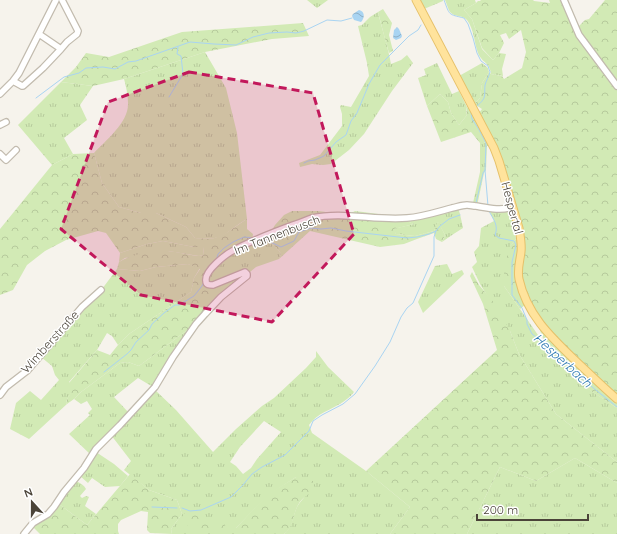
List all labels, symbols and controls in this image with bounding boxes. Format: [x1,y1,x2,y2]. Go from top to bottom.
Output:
street label: Hespertal [498,180,527,236]
street label: Im Tannenbusch [232,211,322,258]
street label: Wimberstraße [18,307,82,376]
water label: Hesperbach [531,330,596,391]
north arrow [12,482,52,522]
text: N [22,485,35,501]
scale bar [477,496,588,522]
text: 200 m [483,502,518,517]

